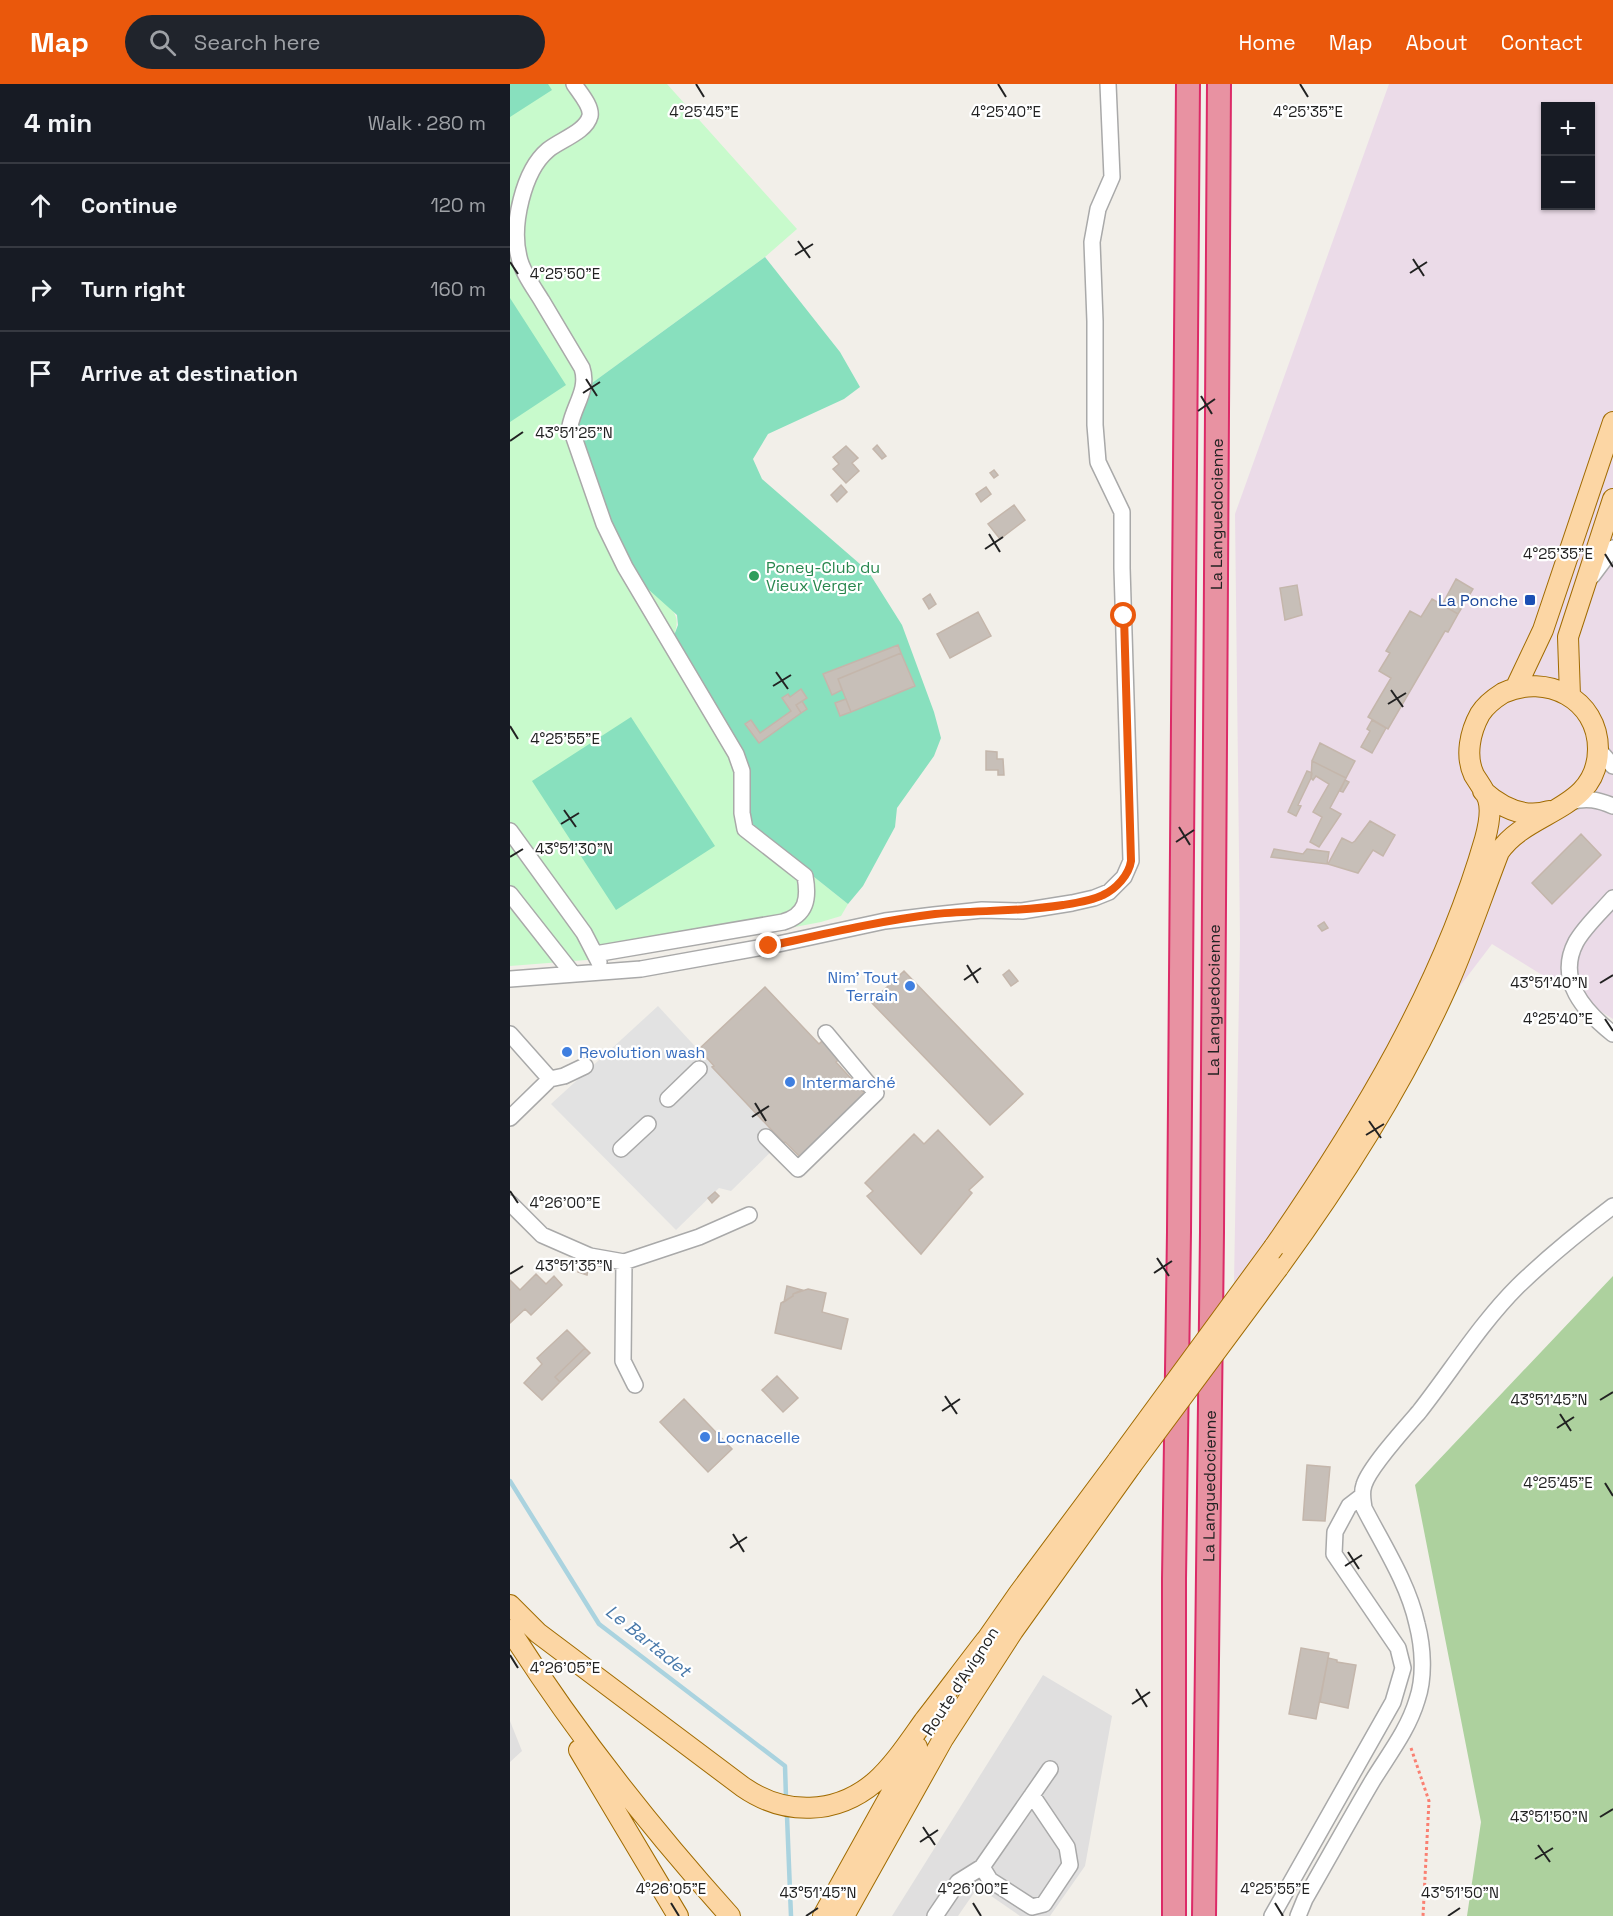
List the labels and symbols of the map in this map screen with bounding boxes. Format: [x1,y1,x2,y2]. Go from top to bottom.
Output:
text: 4°25'45"E [669,102,739,121]
text: 4°25'40"E [971,102,1041,121]
text: 4°25'35"E [1273,102,1343,121]
text: 4°25'50"E [530,264,600,283]
text: 43°51'25"N [535,423,613,442]
street label: La Languedocienne [1206,438,1228,590]
text: 4°25'35"E [1523,544,1593,563]
place label: Poney-Club du Vieux Verger [766,557,880,596]
marker: Poney-Club du Vieux Verger [747,569,761,583]
place label: La Ponche [1438,590,1518,611]
marker: La Ponche [1523,593,1537,607]
route start [1110,602,1136,628]
text: 4°25'55"E [530,729,600,748]
text: 43°51'30"N [535,839,613,858]
street label: La Languedocienne [1203,924,1225,1076]
route end [755,932,781,958]
place label: Nim' Tout Terrain [828,967,898,1006]
text: 43°51'40"N [1510,973,1588,992]
marker: Nim' Tout Terrain [903,979,917,993]
text: 4°25'40"E [1523,1009,1593,1028]
place label: Revolution wash [579,1042,705,1063]
marker: Revolution wash [560,1045,574,1059]
place label: Intermarché [802,1072,896,1093]
marker: Intermarché [783,1075,797,1089]
text: 4°26'00"E [529,1193,601,1212]
text: 43°51'35"N [535,1256,613,1275]
text: 43°51'45"N [1510,1390,1588,1409]
street label: La Languedocienne [1198,1410,1221,1562]
place label: Locnacelle [717,1427,800,1448]
marker: Locnacelle [698,1430,712,1444]
text: 4°25'45"E [1523,1473,1593,1492]
water label: Le Bartadet [601,1599,697,1683]
street label: Route d'Avignon [917,1623,1003,1740]
text: 4°26'05"E [530,1658,600,1677]
text: 43°51'50"N [1510,1807,1588,1826]
text: 4°26'05"E [636,1879,706,1898]
text: 4°26'00"E [937,1879,1009,1898]
text: 4°25'55"E [1240,1879,1310,1898]
text: 43°51'45"N [779,1883,857,1902]
text: 43°51'50"N [1421,1883,1499,1902]

